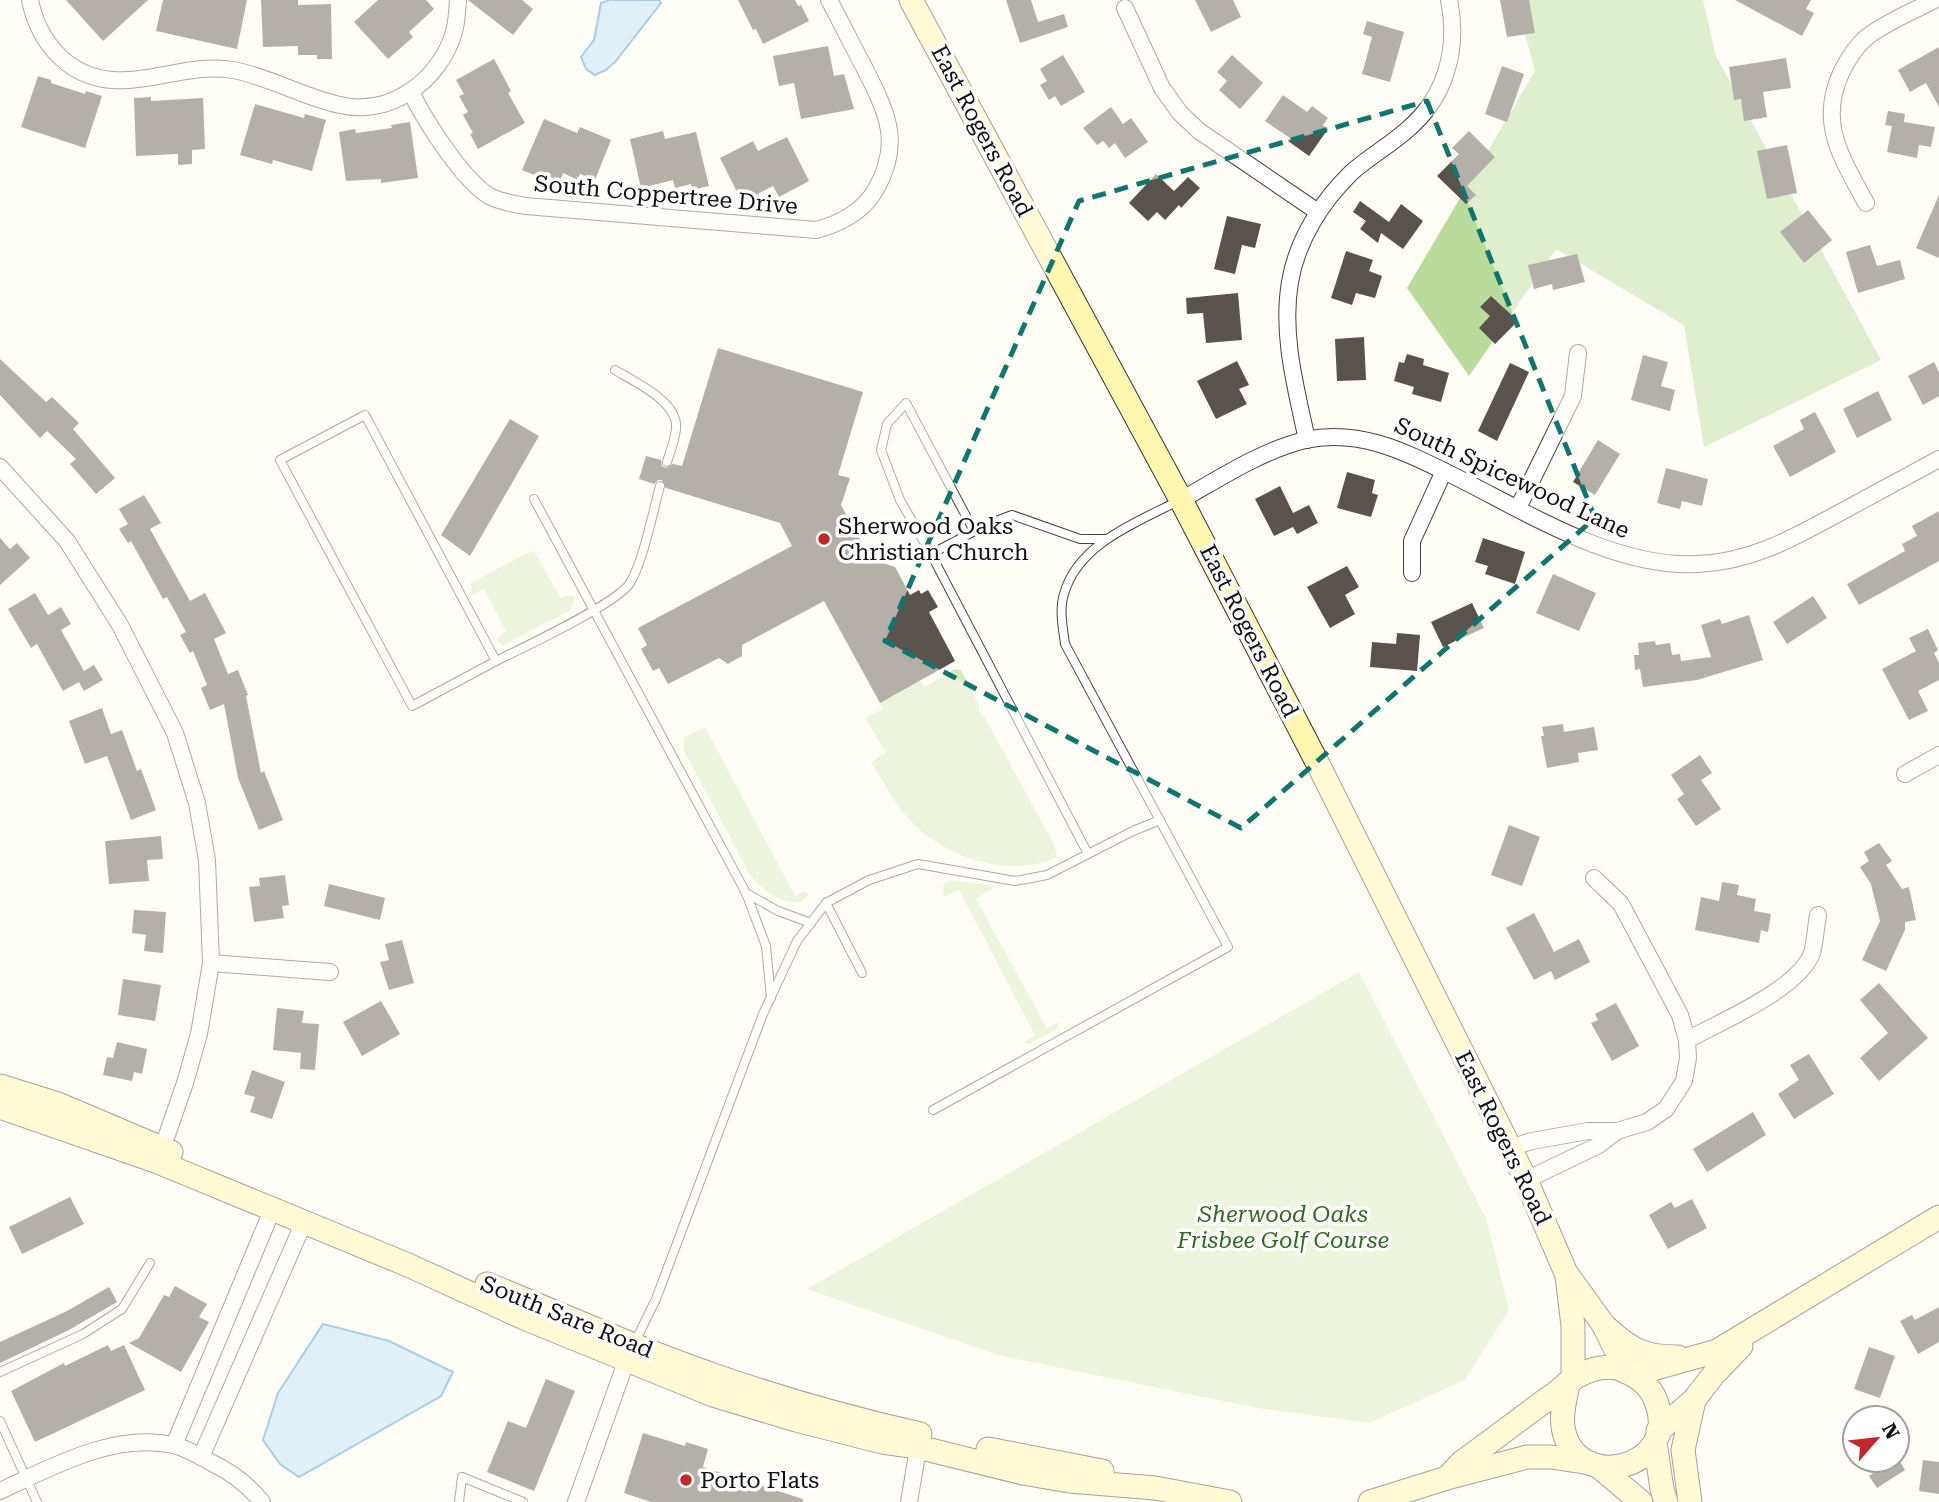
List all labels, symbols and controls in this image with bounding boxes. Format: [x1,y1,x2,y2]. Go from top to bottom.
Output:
street label: East Rogers Road [925,41,1039,221]
street label: South Coppertree Drive [533,170,799,220]
street label: South Spicewood Lane [1390,412,1634,544]
place label: Sherwood Oaks Christian Church [838,513,1029,566]
marker: Sherwood Oaks Christian Church [816,531,832,547]
street label: East Rogers Road [1194,540,1304,722]
street label: East Rogers Road [1449,1047,1557,1230]
park label: Sherwood Oaks Frisbee Golf Course [1176,1201,1389,1254]
street label: South Sare Road [477,1270,657,1364]
north arrow [1841,1404,1911,1474]
text: N [1877,1419,1904,1443]
place label: Porto Flats [700,1467,819,1494]
marker: Porto Flats [678,1472,694,1488]

